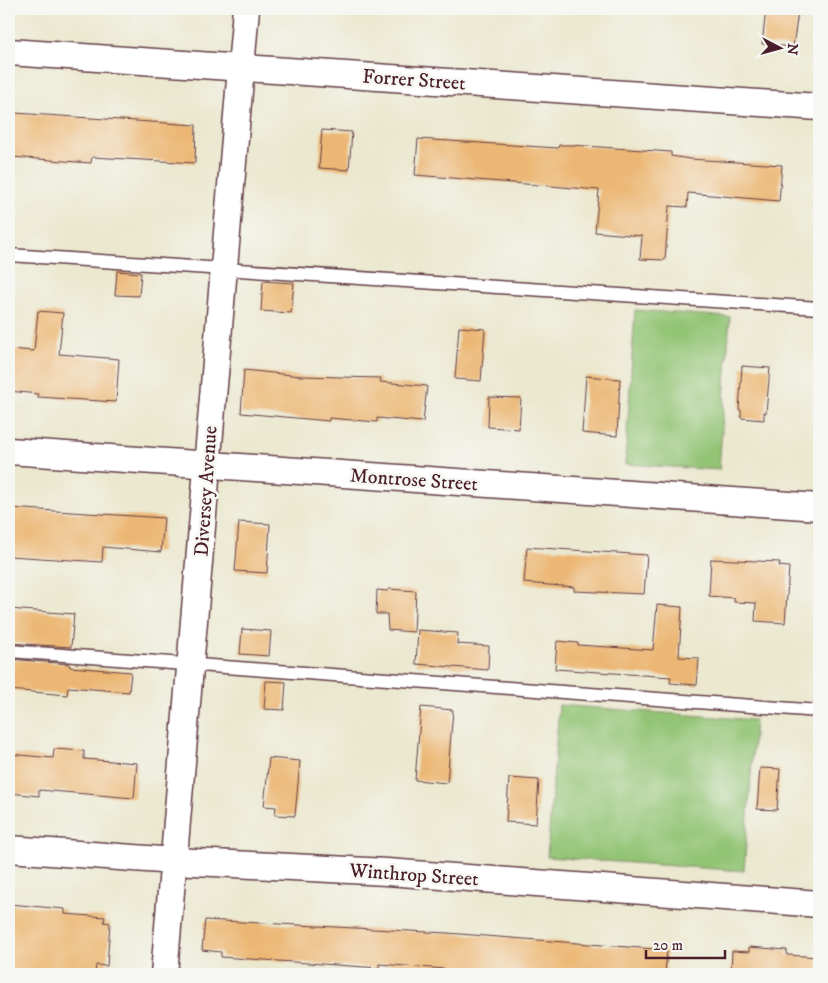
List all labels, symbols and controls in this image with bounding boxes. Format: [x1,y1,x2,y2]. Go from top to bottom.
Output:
north arrow [756,22,806,72]
text: N [782,43,801,56]
street label: Forrer Street [361,64,466,97]
street label: Diversey Avenue [189,425,224,557]
street label: Montrose Street [349,464,479,497]
street label: Winthrop Street [347,858,479,892]
scale bar [646,928,724,960]
text: 20 m [653,936,683,955]

